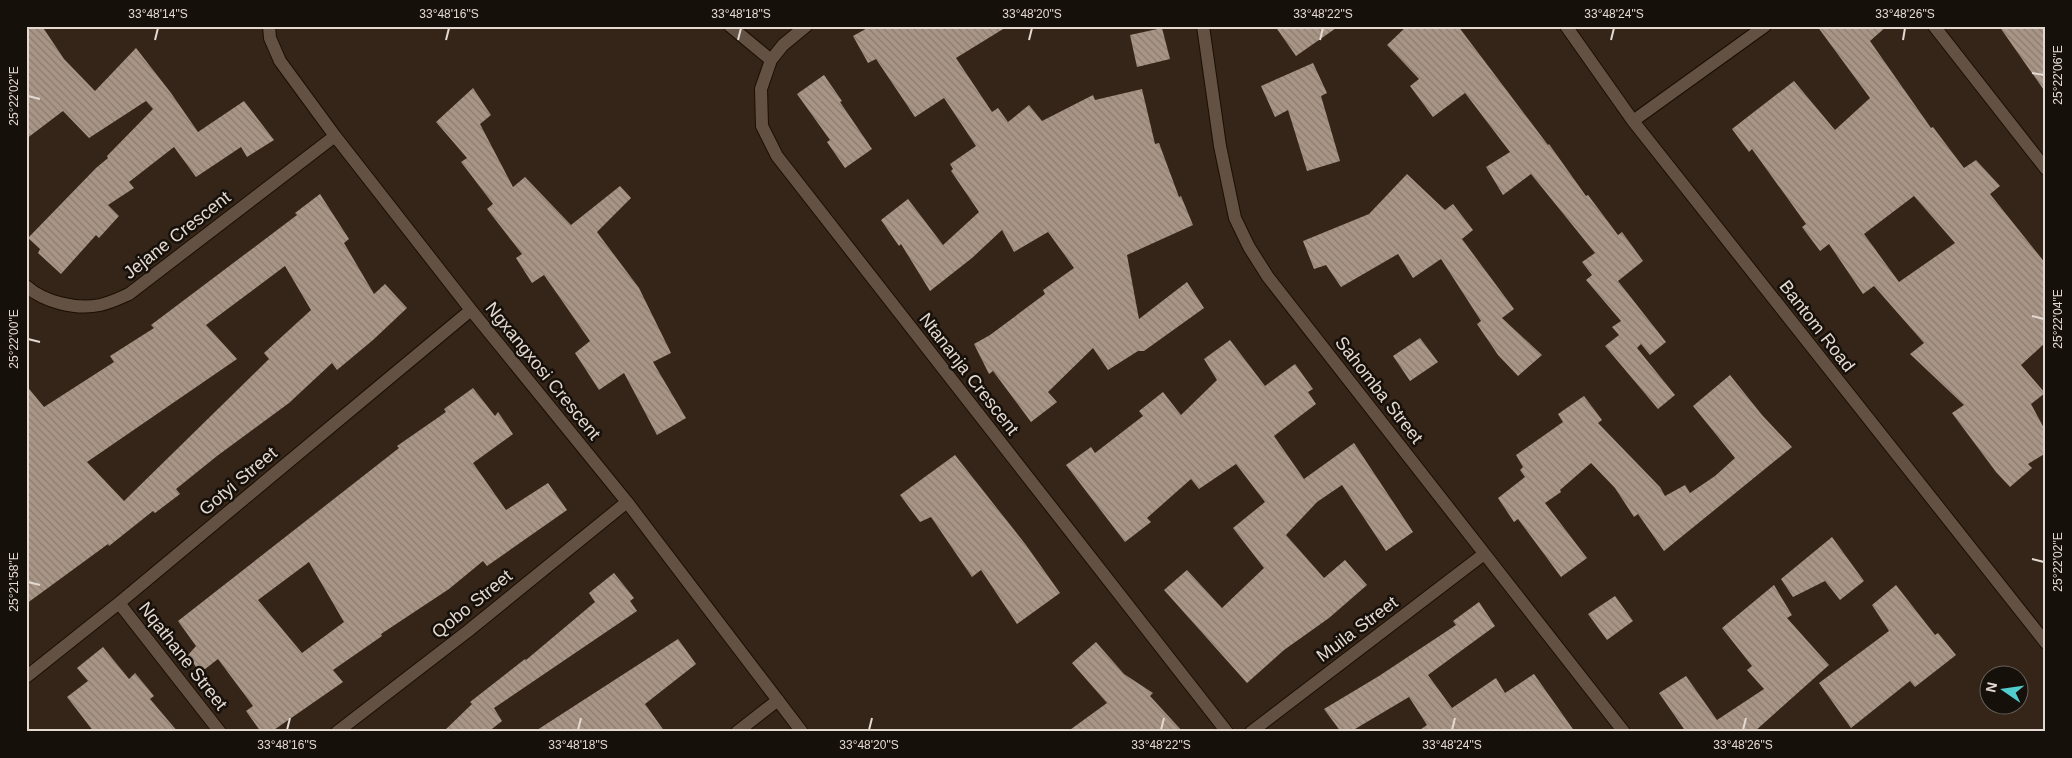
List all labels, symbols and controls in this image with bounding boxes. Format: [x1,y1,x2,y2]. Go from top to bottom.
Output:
text: 33°48'14"S [128,7,188,21]
text: 33°48'16"S [419,7,479,21]
text: 33°48'18"S [711,7,771,21]
text: 33°48'20"S [1002,7,1062,21]
text: 33°48'22"S [1293,7,1353,21]
text: 33°48'24"S [1584,7,1644,21]
text: 33°48'26"S [1875,7,1935,21]
text: 25°22'06"E [2051,45,2065,105]
text: 25°22'02"E [7,66,21,126]
street label: Jejane Crescent [120,187,234,283]
street label: Bantom Road [1775,276,1859,376]
text: 25°22'04"E [2051,289,2065,349]
street label: Ngxangxosi Crescent [481,298,605,444]
text: 25°22'00"E [7,309,21,369]
street label: Ntananja Crescent [915,309,1023,439]
street label: Sahomba Street [1331,333,1427,447]
street label: Gotyi Street [195,443,281,519]
text: 25°22'02"E [2051,532,2065,592]
text: 25°21'58"E [7,552,21,612]
street label: Qobo Street [428,566,516,642]
street label: Muila Street [1313,592,1401,666]
street label: Nqathane Street [135,598,231,714]
north arrow [1980,666,2030,716]
text: N [1982,680,2000,694]
text: 33°48'16"S [257,738,317,752]
text: 33°48'18"S [548,738,608,752]
text: 33°48'20"S [839,738,899,752]
text: 33°48'22"S [1131,738,1191,752]
text: 33°48'24"S [1422,738,1482,752]
text: 33°48'26"S [1713,738,1773,752]

